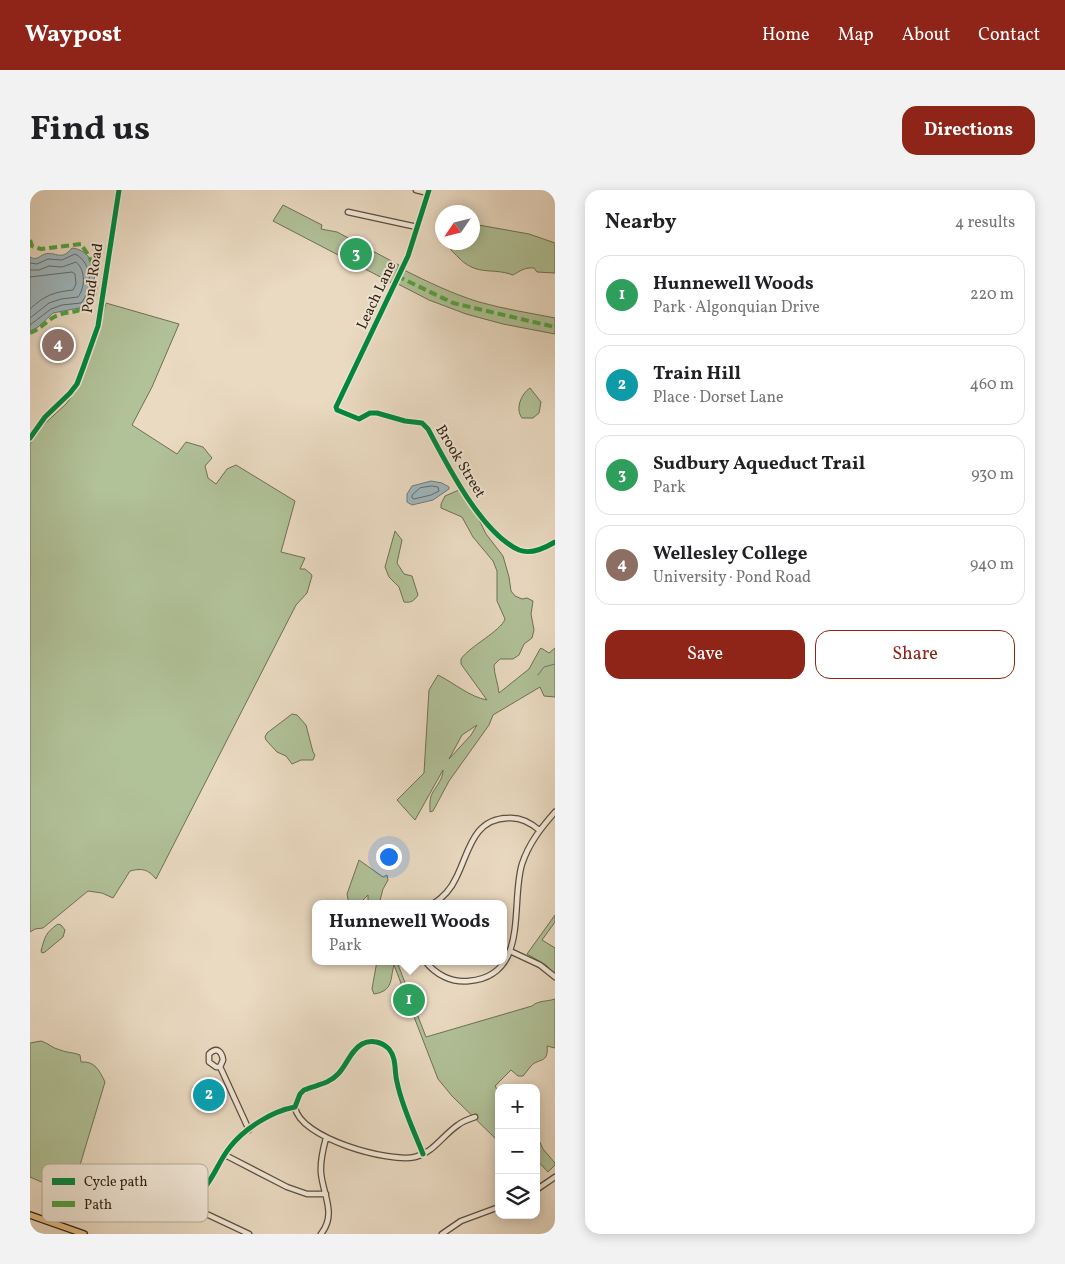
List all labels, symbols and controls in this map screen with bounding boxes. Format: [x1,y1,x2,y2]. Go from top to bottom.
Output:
text: Waypost [25,18,122,52]
text: Home [762,23,810,48]
text: Map [838,23,874,48]
text: About [902,23,950,48]
text: Contact [978,23,1040,48]
text: Find us [30,106,150,154]
button: Directions [902,106,1035,155]
north arrow [435,205,480,250]
text: Nearby [605,208,676,237]
text: 4 results [955,212,1015,234]
pin: 3 [340,235,372,273]
street label: Pond Road [78,242,109,315]
street label: Leach Lane [352,258,402,333]
text: Hunnewell Woods [653,271,814,297]
text: 1 [619,284,625,306]
text: 220 m [970,284,1014,306]
text: Park · Algonquian Drive [653,297,820,319]
pin: 4 [42,326,74,364]
text: Train Hill [653,361,741,387]
text: 2 [618,374,626,396]
text: 460 m [970,374,1014,396]
text: Place · Dorset Lane [653,387,784,409]
street label: Brook Street [430,421,490,502]
text: Sudbury Aqueduct Trail [653,451,865,477]
text: 3 [618,464,626,486]
text: 930 m [971,464,1014,486]
text: Park [653,477,686,499]
text: Wellesley College [653,541,807,567]
text: 4 [617,554,627,576]
text: 940 m [970,554,1014,576]
text: University · Pond Road [653,567,811,589]
button: Save [605,630,805,679]
button: Share [815,630,1015,679]
your location [376,844,402,870]
popup [312,900,507,965]
text: Hunnewell Woods [329,909,490,935]
text: Park [329,935,362,957]
pin: 1 [393,981,425,1019]
pin: 2 [193,1076,225,1114]
map controls [495,1084,540,1219]
button: + [495,1084,540,1129]
button: − [495,1129,540,1174]
legend [42,1164,208,1222]
text: Cycle path [84,1173,148,1192]
button: layers [495,1174,540,1219]
text: Path [84,1196,112,1215]

